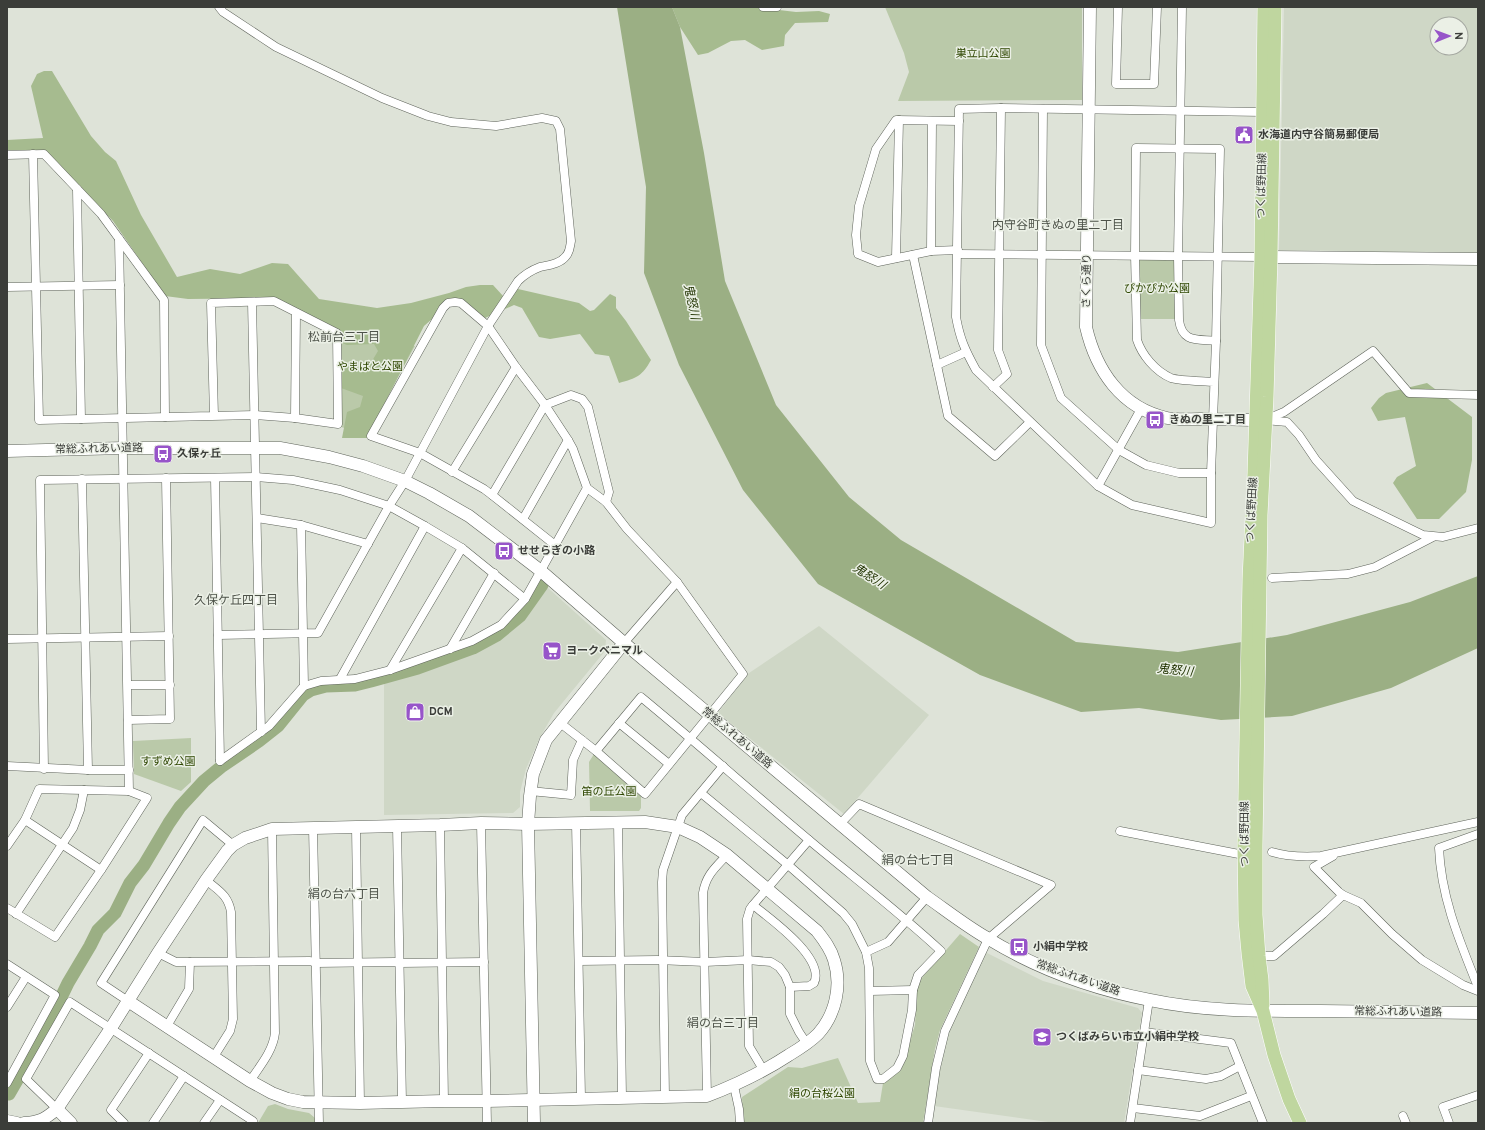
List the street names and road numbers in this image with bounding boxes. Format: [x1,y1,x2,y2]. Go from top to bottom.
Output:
street label: つくば野田線 [1254,153,1270,219]
street label: さくら通り [1080,253,1094,309]
street label: 常総ふれあい道路 [55,441,143,457]
street label: つくば野田線 [1243,477,1261,543]
street label: 常総ふれあい道路 [699,704,775,772]
street label: つくば野田線 [1238,801,1252,867]
street label: 常総ふれあい道路 [1034,957,1122,999]
street label: 常総ふれあい道路 [1354,1004,1442,1020]

